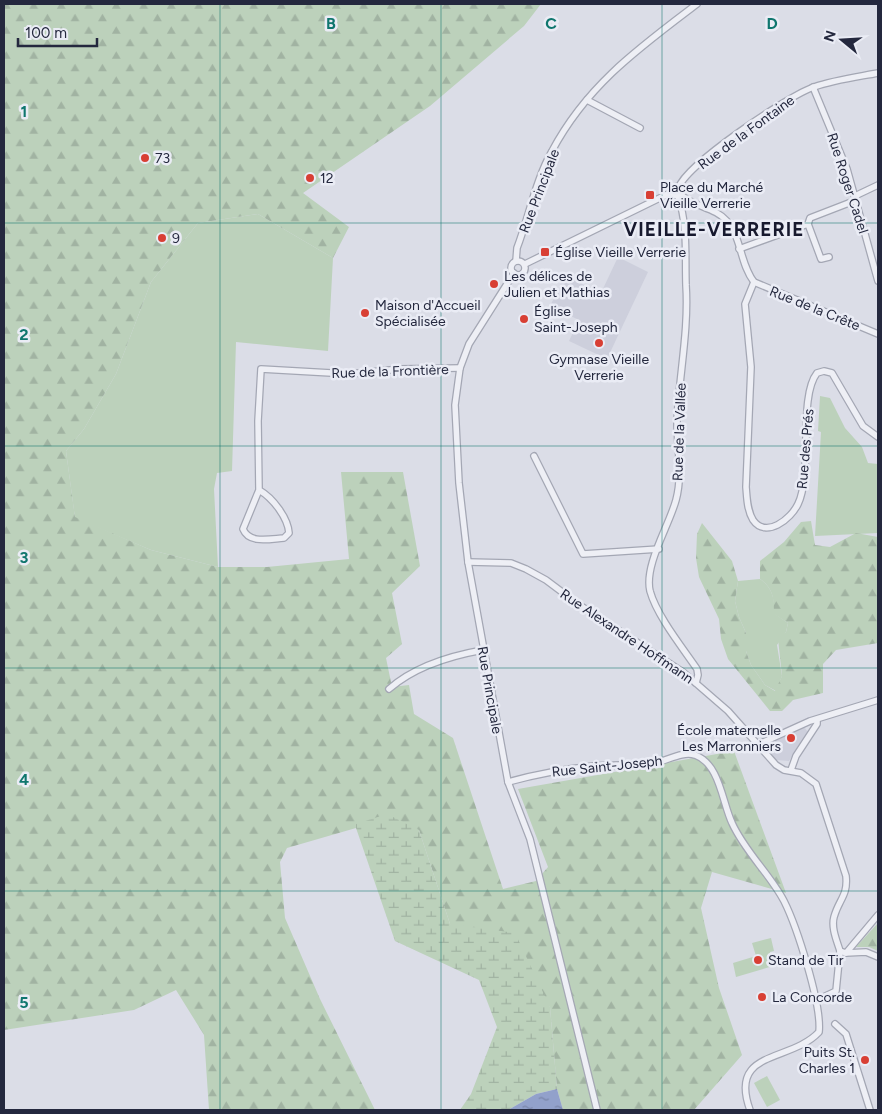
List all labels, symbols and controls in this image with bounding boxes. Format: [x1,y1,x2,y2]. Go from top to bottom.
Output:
text: B [326,14,336,33]
text: C [545,14,557,33]
text: D [766,14,778,33]
scale bar [18,15,96,47]
north arrow [817,15,867,65]
text: 100 m [25,24,67,42]
text: N [820,28,840,44]
street label: Rue de la Fontaine [695,91,798,173]
text: 1 [21,102,27,121]
street label: Rue Roger Cadel [823,131,872,236]
street label: Rue Principale [516,147,563,236]
place label: 73 [155,150,170,167]
marker: 73 [139,152,151,164]
place label: 12 [320,170,334,187]
marker: 12 [304,172,316,184]
place label: Place du Marché Vieille Verrerie [660,179,764,212]
marker: Place du Marché Vieille Verrerie [644,189,656,201]
district label: VIEILLE-VERRERIE [624,218,804,241]
place label: 9 [172,230,180,247]
marker: 9 [156,232,168,244]
place label: Église Vieille Verrerie [555,244,686,261]
marker: Église Vieille Verrerie [539,246,551,258]
place label: Les délices de Julien et Mathias [504,268,610,301]
marker: Les délices de Julien et Mathias [488,278,500,290]
street label: Rue de la Crête [767,283,863,334]
place label: Maison d'Accueil Spécialisée [375,297,480,330]
place label: Église Saint-Joseph [534,303,618,336]
marker: Maison d'Accueil Spécialisée [359,307,371,319]
marker: Église Saint-Joseph [518,313,530,325]
text: 2 [19,325,29,344]
marker: Gymnase Vieille Verrerie [593,337,605,349]
place label: Gymnase Vieille Verrerie [549,351,649,384]
street label: Rue de la Frontière [331,361,449,382]
street label: Rue de la Vallée [669,382,690,481]
street label: Rue des Prés [794,408,817,490]
text: 3 [20,548,29,567]
street label: Rue Alexandre Hoffmann [557,585,697,687]
street label: Rue Principale [473,645,506,735]
place label: École maternelle Les Marronniers [677,722,781,755]
marker: École maternelle Les Marronniers [785,732,797,744]
street label: Rue Saint-Joseph [551,752,663,781]
text: 4 [19,770,29,789]
place label: Stand de Tir [768,952,844,969]
marker: Stand de Tir [752,954,764,966]
place label: La Concorde [772,989,853,1006]
marker: La Concorde [756,991,768,1003]
text: 5 [19,993,29,1012]
place label: Puits St. Charles 1 [799,1044,855,1077]
marker: Puits St. Charles 1 [859,1054,871,1066]

